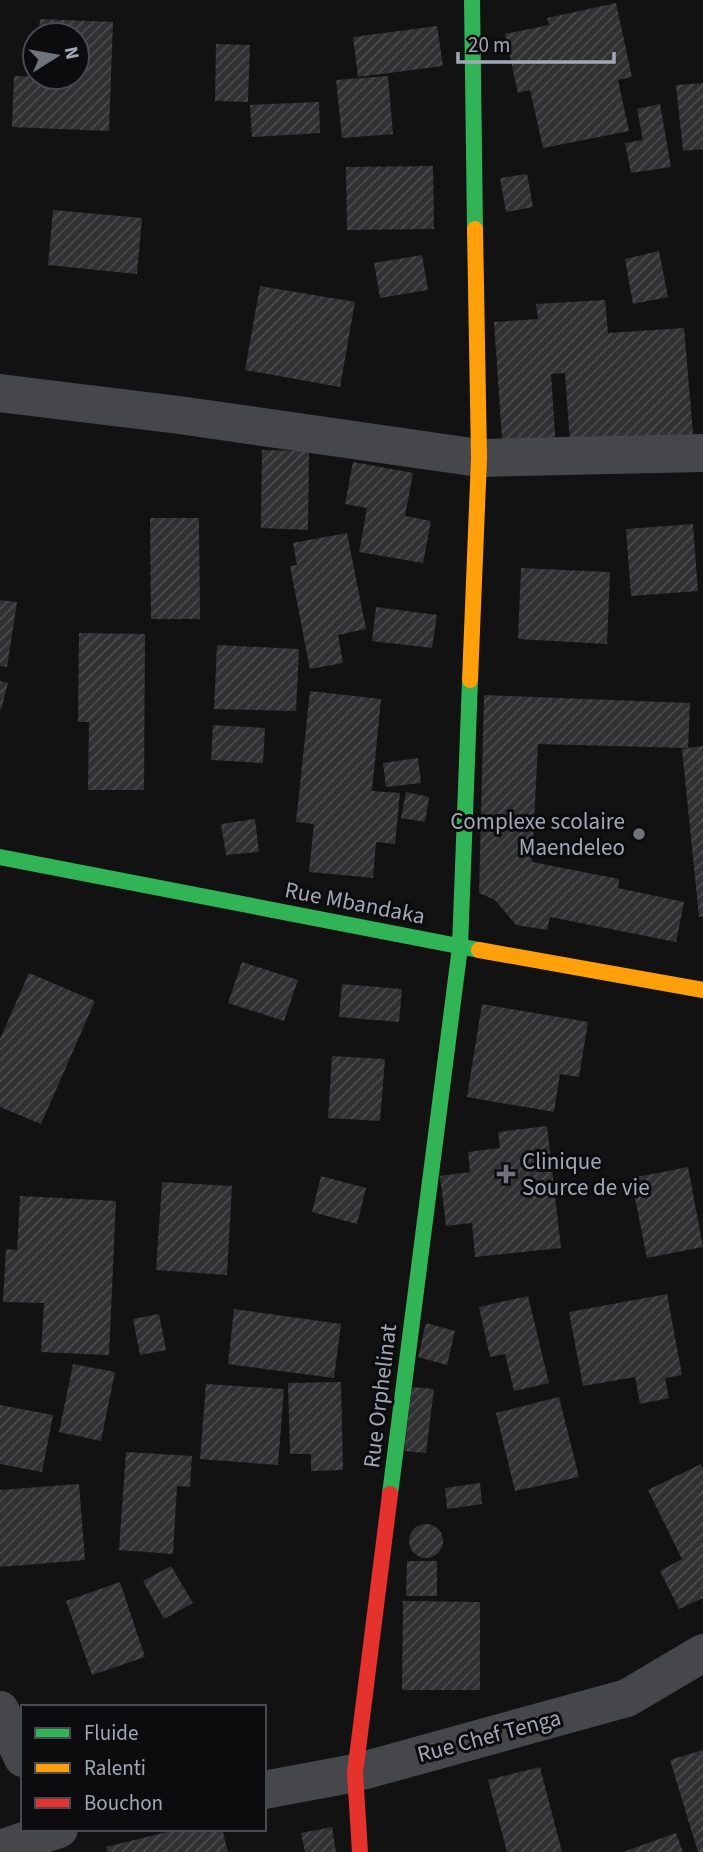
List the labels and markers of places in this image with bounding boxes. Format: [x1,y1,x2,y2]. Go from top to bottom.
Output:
place label: Complexe scolaire Maendeleo [450,805,625,864]
marker: Complexe scolaire Maendeleo [631,826,647,842]
place label: Clinique Source de vie [522,1145,650,1204]
marker: Clinique Source de vie [496,1164,516,1184]

